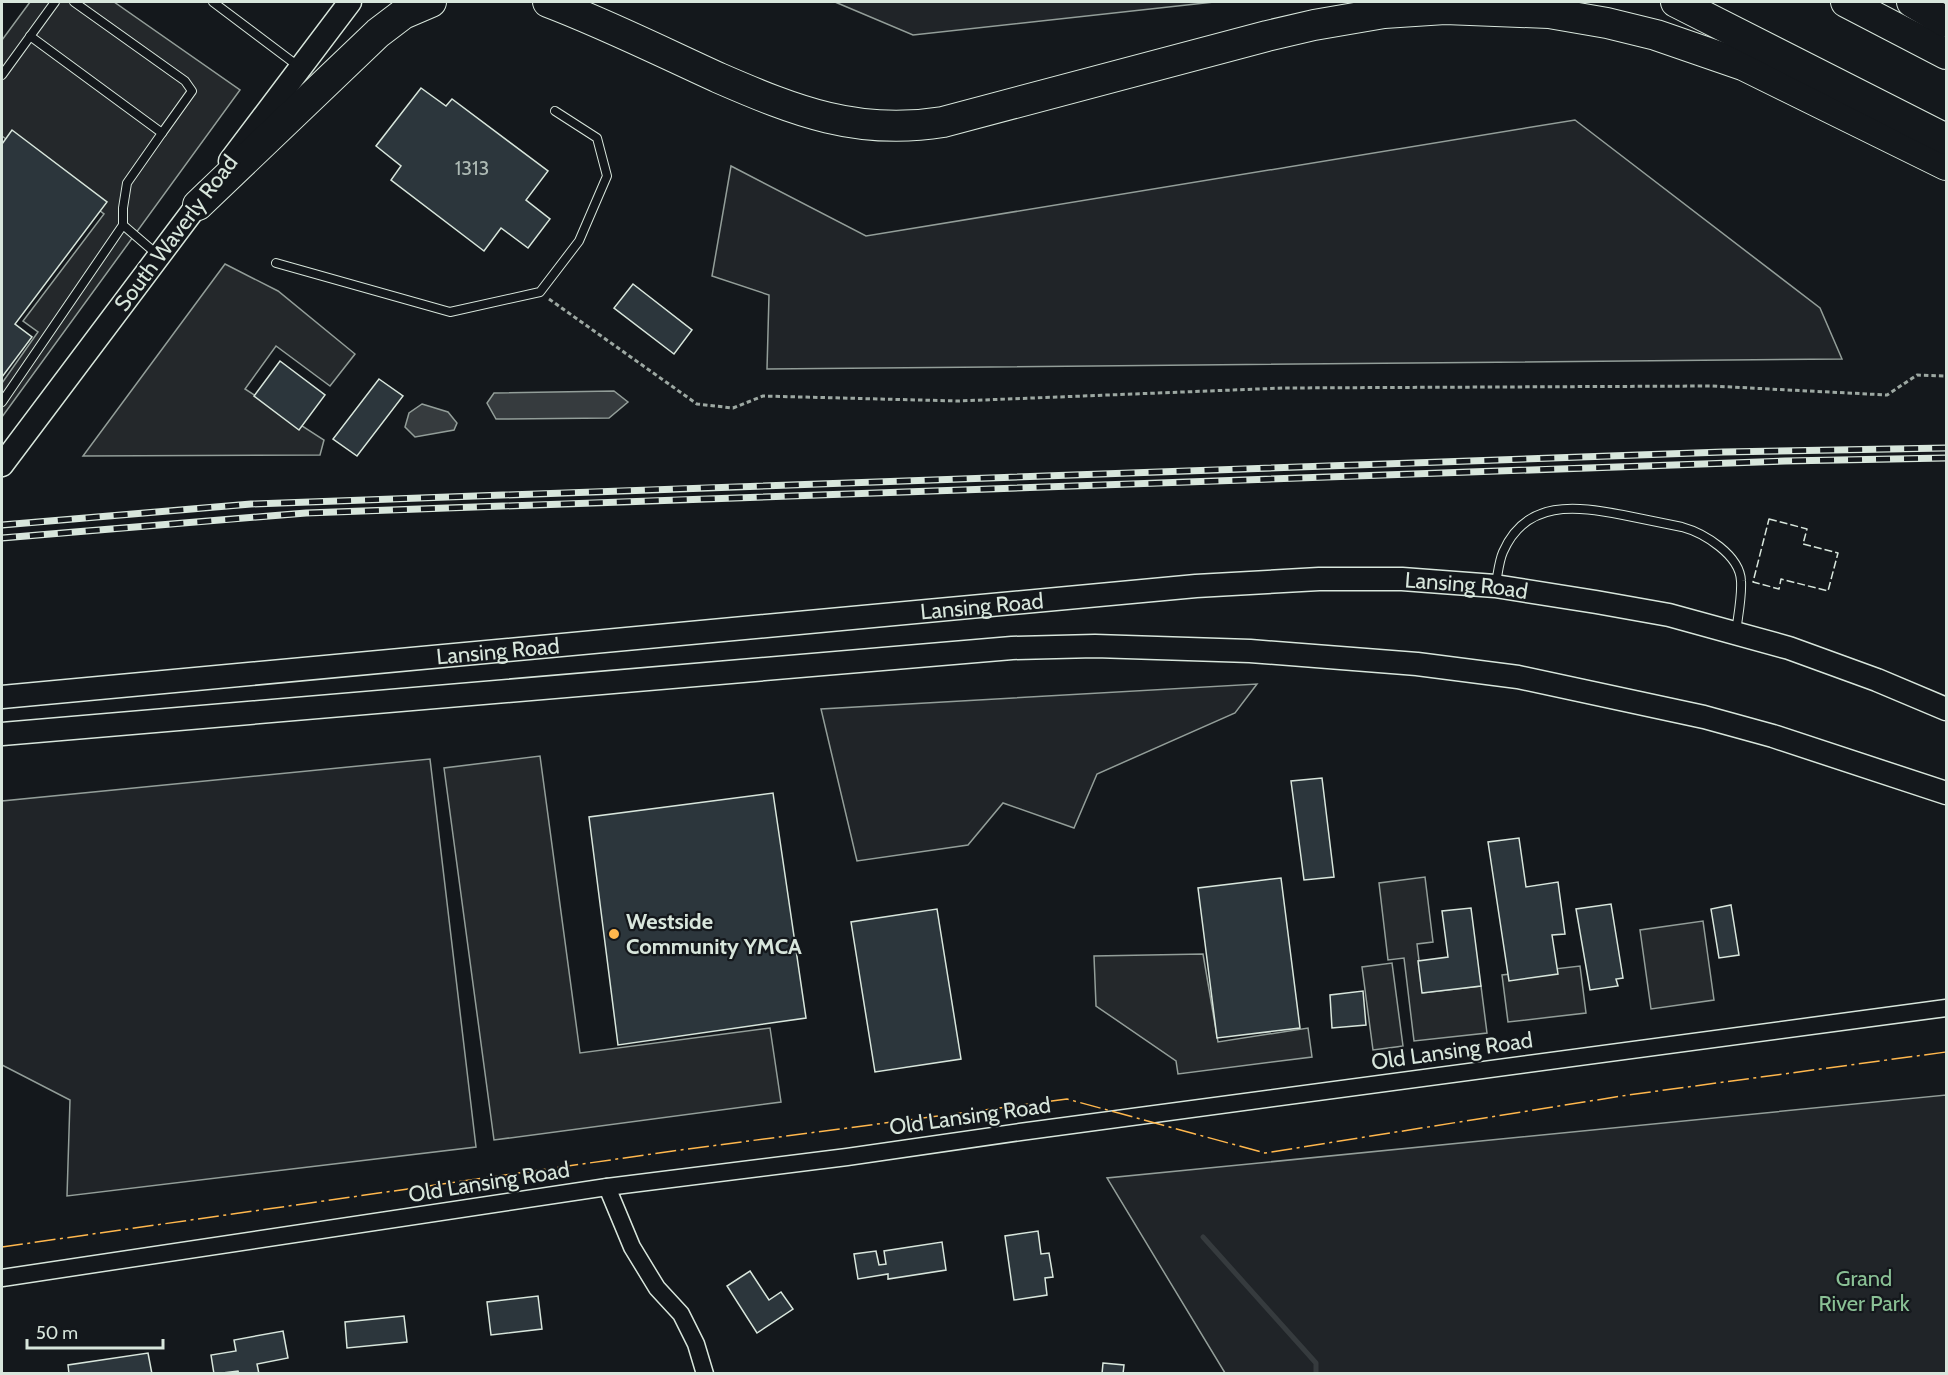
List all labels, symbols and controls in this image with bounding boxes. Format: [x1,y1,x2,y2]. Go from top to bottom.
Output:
street label: South Waverly Road [108,150,244,316]
house number: 1313 [455,156,489,180]
street label: Lansing Road [1404,566,1530,605]
street label: Lansing Road [919,587,1045,625]
street label: Lansing Road [435,632,561,670]
place label: Westside Community YMCA [626,908,802,960]
marker: Westside Community YMCA [607,927,621,941]
street label: Old Lansing Road [1370,1026,1534,1076]
street label: Old Lansing Road [888,1091,1052,1141]
street label: Old Lansing Road [407,1156,571,1208]
park label: Grand River Park [1818,1265,1910,1317]
scale bar [27,1312,164,1350]
text: 50 m [36,1322,78,1344]

